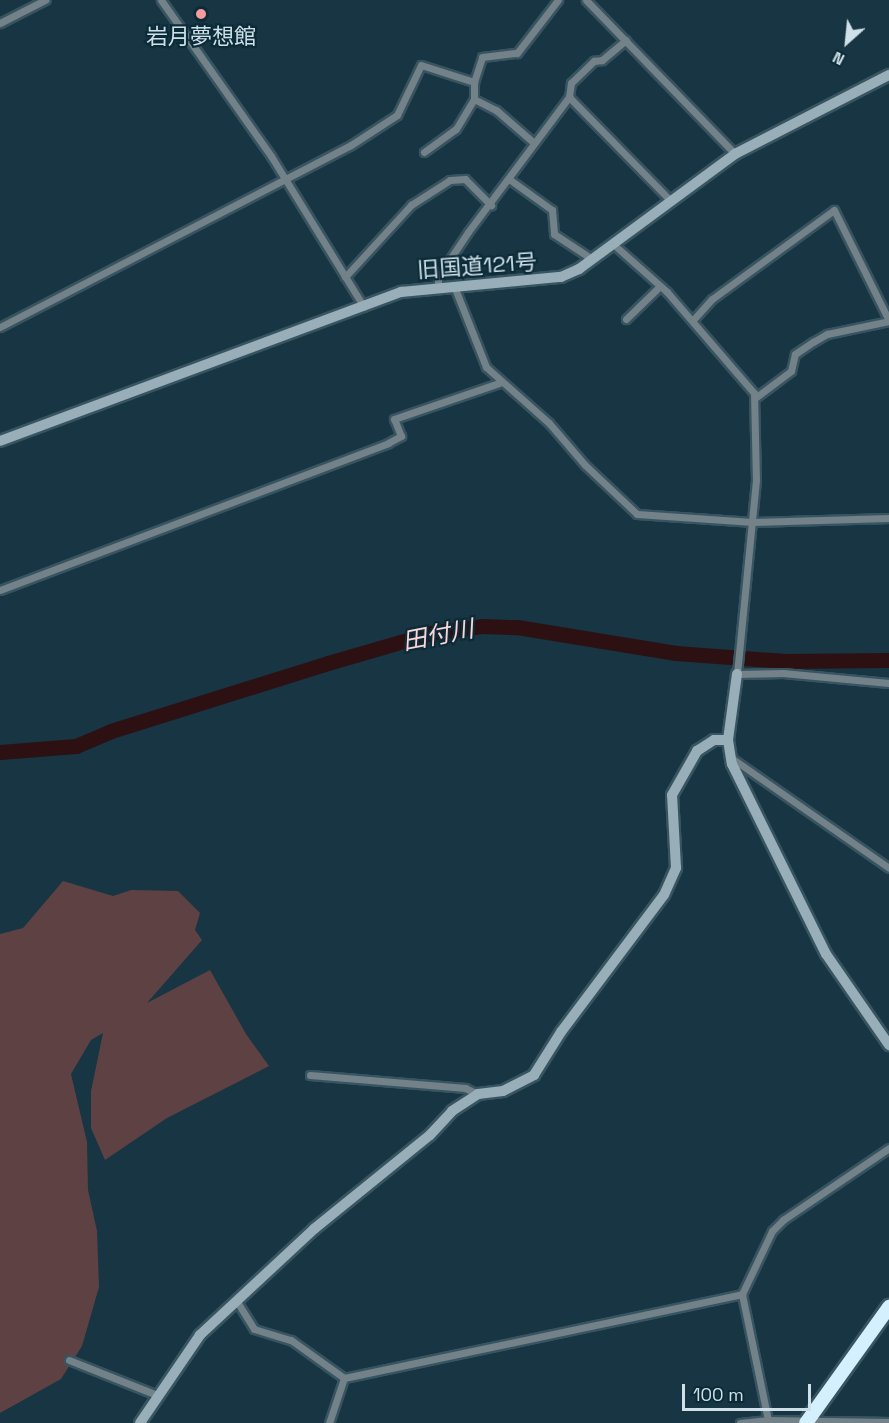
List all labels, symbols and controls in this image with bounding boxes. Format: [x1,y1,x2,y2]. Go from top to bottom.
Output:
marker: 岩月夢想館 [194,7,208,21]
north arrow [817,12,877,72]
place label: 岩月夢想館 [146,24,256,50]
text: N [829,47,848,70]
street label: 旧国道121号 [416,249,538,283]
water label: 田付川 [400,614,476,656]
scale bar [685,1372,814,1410]
text: 100 m [693,1383,744,1406]

